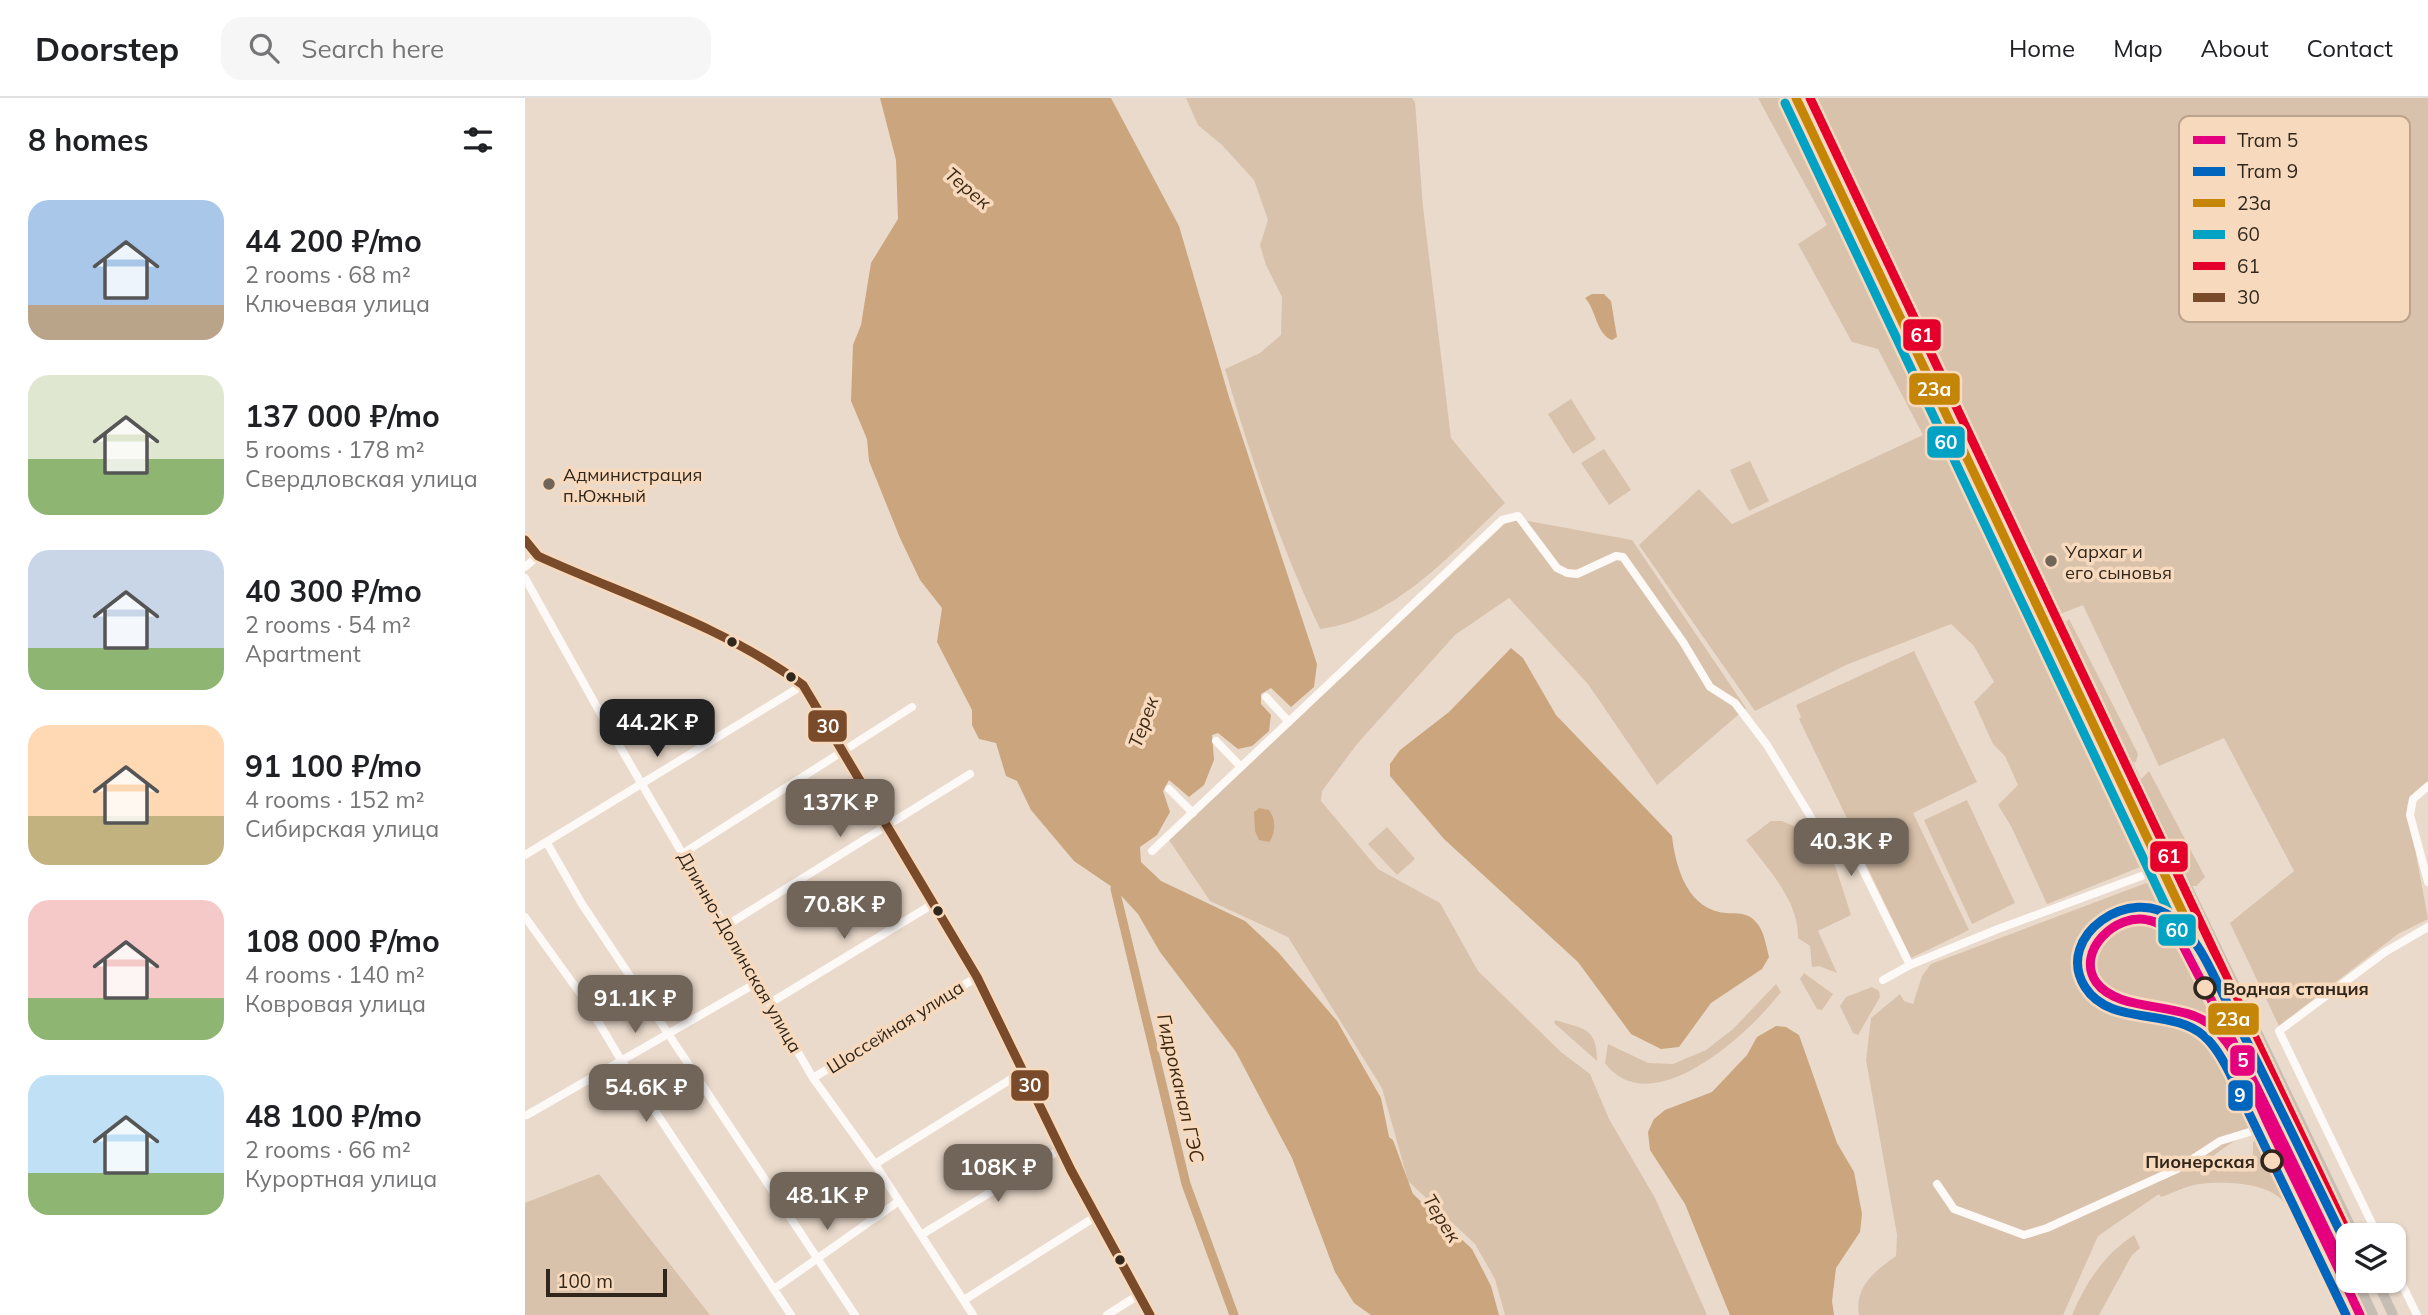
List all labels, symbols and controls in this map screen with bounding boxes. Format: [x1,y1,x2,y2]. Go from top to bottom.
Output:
search box [221,17,711,80]
text: Doorstep [35,28,179,69]
icon: search [245,29,283,67]
text: Search here [301,32,444,65]
text: Home [2009,33,2075,63]
text: Map [2113,33,2163,63]
text: About [2201,33,2269,63]
text: Contact [2307,33,2393,63]
legend [2179,116,2410,322]
text: 8 homes [28,121,149,159]
icon: filters [459,121,497,159]
text: Tram 5 [2237,128,2298,152]
text: Tram 9 [2237,159,2298,183]
water label: Терек [940,162,997,215]
text: 23a [2237,191,2271,215]
text: 44 200 ₽/mo [245,222,422,260]
text: 60 [2237,222,2260,246]
icon: home [84,228,168,312]
text: 61 [2237,254,2260,278]
text: 2 rooms · 68 m² [245,260,411,289]
text: 30 [2237,285,2260,309]
text: Ключевая улица [245,289,430,318]
line badge: 61 [1902,318,1942,352]
text: 61 [1911,323,1933,347]
line badge: 23a [1908,372,1961,406]
text: 23a [1917,377,1951,401]
text: 137 000 ₽/mo [245,397,440,435]
icon: home [84,403,168,487]
line badge: 60 [1926,425,1966,459]
text: 60 [1935,430,1957,454]
text: 5 rooms · 178 m² [245,435,425,464]
place label: Администрация п.Южный [563,463,702,507]
text: Свердловская улица [245,464,478,493]
marker: Администрация п.Южный [541,476,557,492]
place label: Уархаг и его сыновья [2064,540,2172,584]
marker: Уархаг и его сыновья [2043,553,2059,569]
text: 40 300 ₽/mo [245,572,422,610]
icon: home [84,578,168,662]
text: 2 rooms · 54 m² [245,610,411,639]
unlabelled marker [725,635,739,649]
text: Apartment [245,639,361,668]
unlabelled marker [784,670,798,684]
water label: Терек [1123,692,1164,751]
pin: 44.2K ₽ [592,700,722,759]
text: 44.2K ₽ [616,707,698,736]
line badge: 30 [807,709,848,743]
text: 30 [817,714,839,738]
text: 91 100 ₽/mo [245,747,422,785]
icon: home [84,753,168,837]
pin: 137K ₽ [783,780,897,839]
text: 4 rooms · 152 m² [245,785,425,814]
text: 137K ₽ [802,787,878,816]
text: Сибирская улица [245,814,439,843]
pin: 40.3K ₽ [1786,818,1916,878]
text: 40.3K ₽ [1810,826,1892,855]
line badge: 61 [2149,840,2189,873]
text: 61 [2158,844,2180,868]
street label: Длинно-Долинская улица [673,847,807,1057]
pin: 70.8K ₽ [779,882,909,941]
text: 70.8K ₽ [803,889,885,918]
unlabelled marker [931,904,945,918]
line badge: 60 [2157,913,2197,947]
text: 60 [2166,918,2188,942]
text: 108 000 ₽/mo [245,922,440,960]
icon: home [84,928,168,1012]
text: 4 rooms · 140 m² [245,960,425,989]
street label: Шоссейная улица [822,975,968,1079]
pin: 91.1K ₽ [570,976,700,1035]
marker: Водная станция [2194,977,2216,999]
place label: Водная станция [2223,977,2369,1000]
text: 91.1K ₽ [594,983,676,1012]
text: Ковровая улица [245,989,426,1018]
line badge: 23a [2207,1002,2260,1036]
text: 23a [2216,1007,2250,1031]
water label: Гидроканал ГЭС [1152,1011,1210,1165]
line badge: 5 [2229,1044,2256,1077]
text: 5 [2237,1048,2249,1072]
pin: 54.6K ₽ [581,1065,711,1124]
line badge: 30 [1010,1069,1050,1102]
text: 54.6K ₽ [605,1072,687,1101]
text: 30 [1019,1073,1041,1097]
line badge: 9 [2227,1079,2254,1112]
text: 9 [2234,1083,2246,1107]
text: 48 100 ₽/mo [245,1097,422,1135]
icon: home [84,1103,168,1187]
text: 2 rooms · 66 m² [245,1135,411,1164]
pin: 108K ₽ [941,1144,1055,1204]
place label: Пионерская [2145,1150,2255,1173]
marker: Пионерская [2261,1150,2283,1172]
text: 108K ₽ [960,1152,1036,1181]
text: Курортная улица [245,1164,437,1193]
pin: 48.1K ₽ [762,1172,892,1232]
text: 48.1K ₽ [786,1180,868,1209]
water label: Терек [1418,1189,1467,1247]
map controls [2336,1223,2406,1293]
button: layers [2336,1223,2406,1293]
unlabelled marker [1113,1253,1127,1267]
scale bar [546,1266,667,1298]
text: 100 m [557,1269,613,1293]

